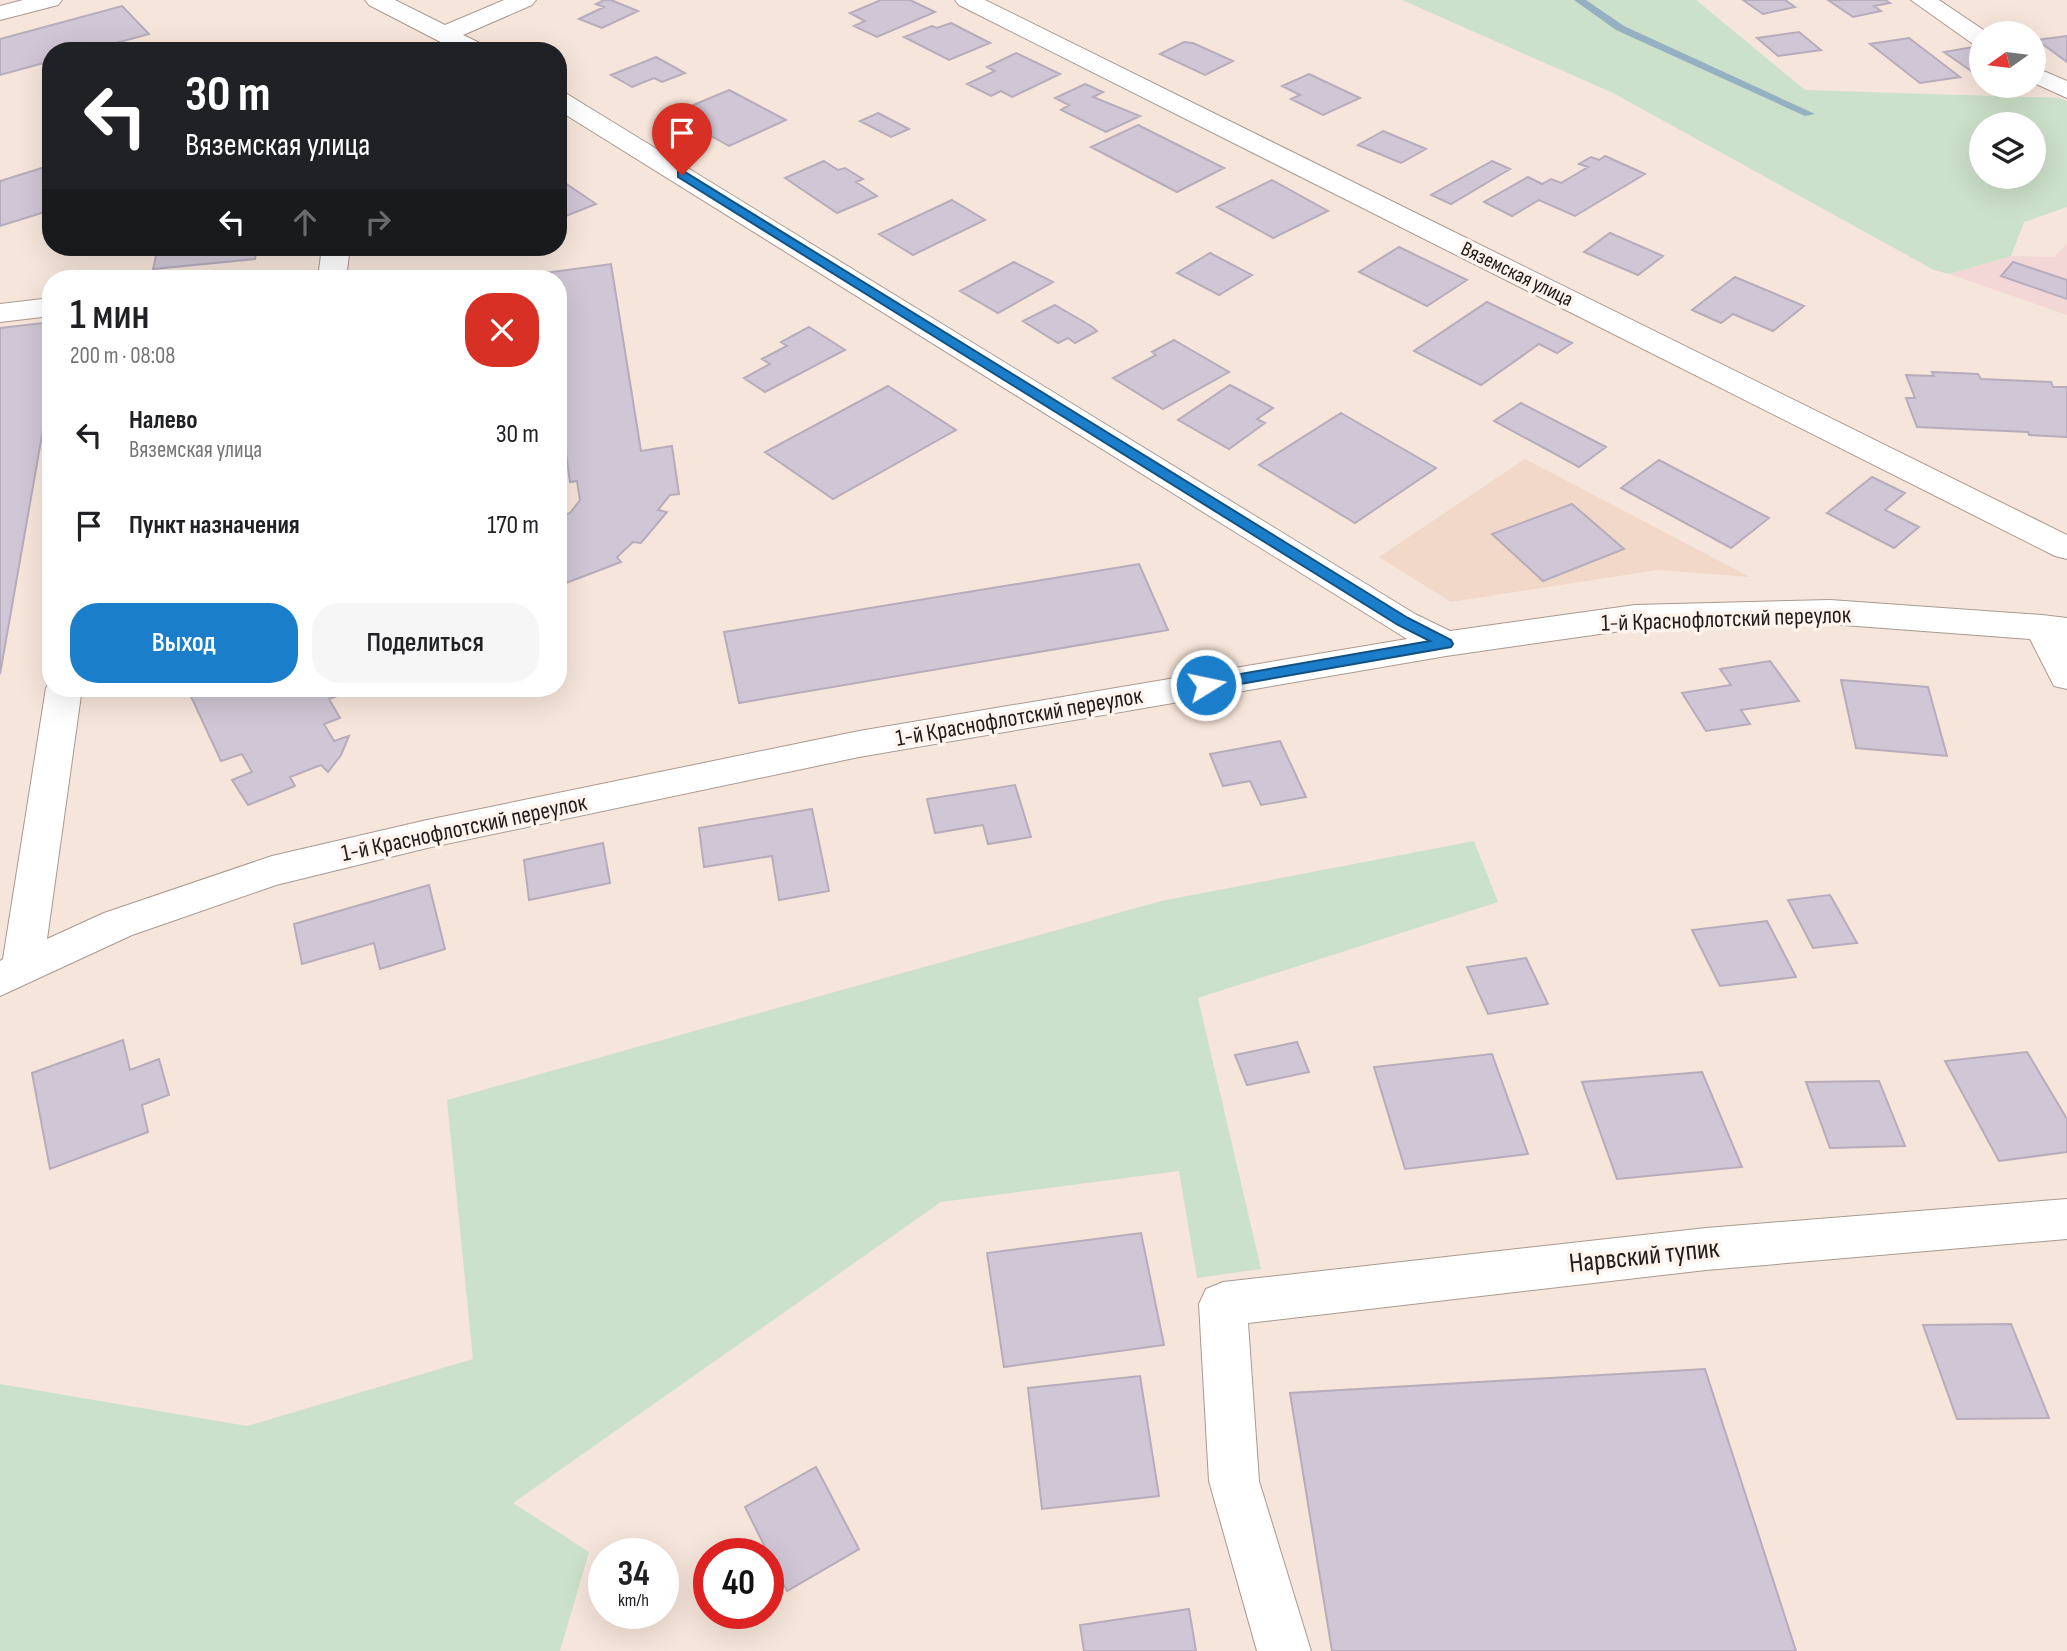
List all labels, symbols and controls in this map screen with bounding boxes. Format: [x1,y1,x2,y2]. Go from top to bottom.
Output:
north arrow [1969,21,2046,98]
map controls [1969,21,2046,189]
text: 30 m [185,66,270,125]
icon: left [70,70,161,161]
pin [652,103,712,175]
button: layers [1969,112,2046,189]
icon: arrive [663,114,701,152]
text: Вяземская улица [185,126,370,165]
icon: left [213,203,251,241]
icon: ahead [286,203,324,241]
icon: right [359,203,397,241]
street label: Вяземская улица [1457,236,1577,312]
text: 1 мин [70,290,150,341]
button: close [465,293,539,367]
text: 200 m · 08:08 [70,342,175,370]
text: Налево [129,405,198,436]
icon: left [70,416,108,454]
text: 30 m [496,419,539,450]
text: Вяземская улица [129,436,262,464]
icon: arrive [70,507,108,545]
text: Пункт назначения [129,510,300,541]
text: 170 m [487,510,539,541]
street label: 1-й Краснофлотский переулок [1601,600,1852,638]
button: Выход [70,603,298,683]
button: Поделиться [312,603,539,683]
position arrow [1169,648,1243,722]
street label: 1-й Краснофлотский переулок [893,681,1145,753]
street label: 1-й Краснофлотский переулок [339,788,590,868]
street label: Нарвский тупик [1567,1232,1721,1280]
speed limit sign: 40 [693,1538,784,1629]
text: 34 [618,1553,650,1596]
text: km/h [618,1590,649,1611]

